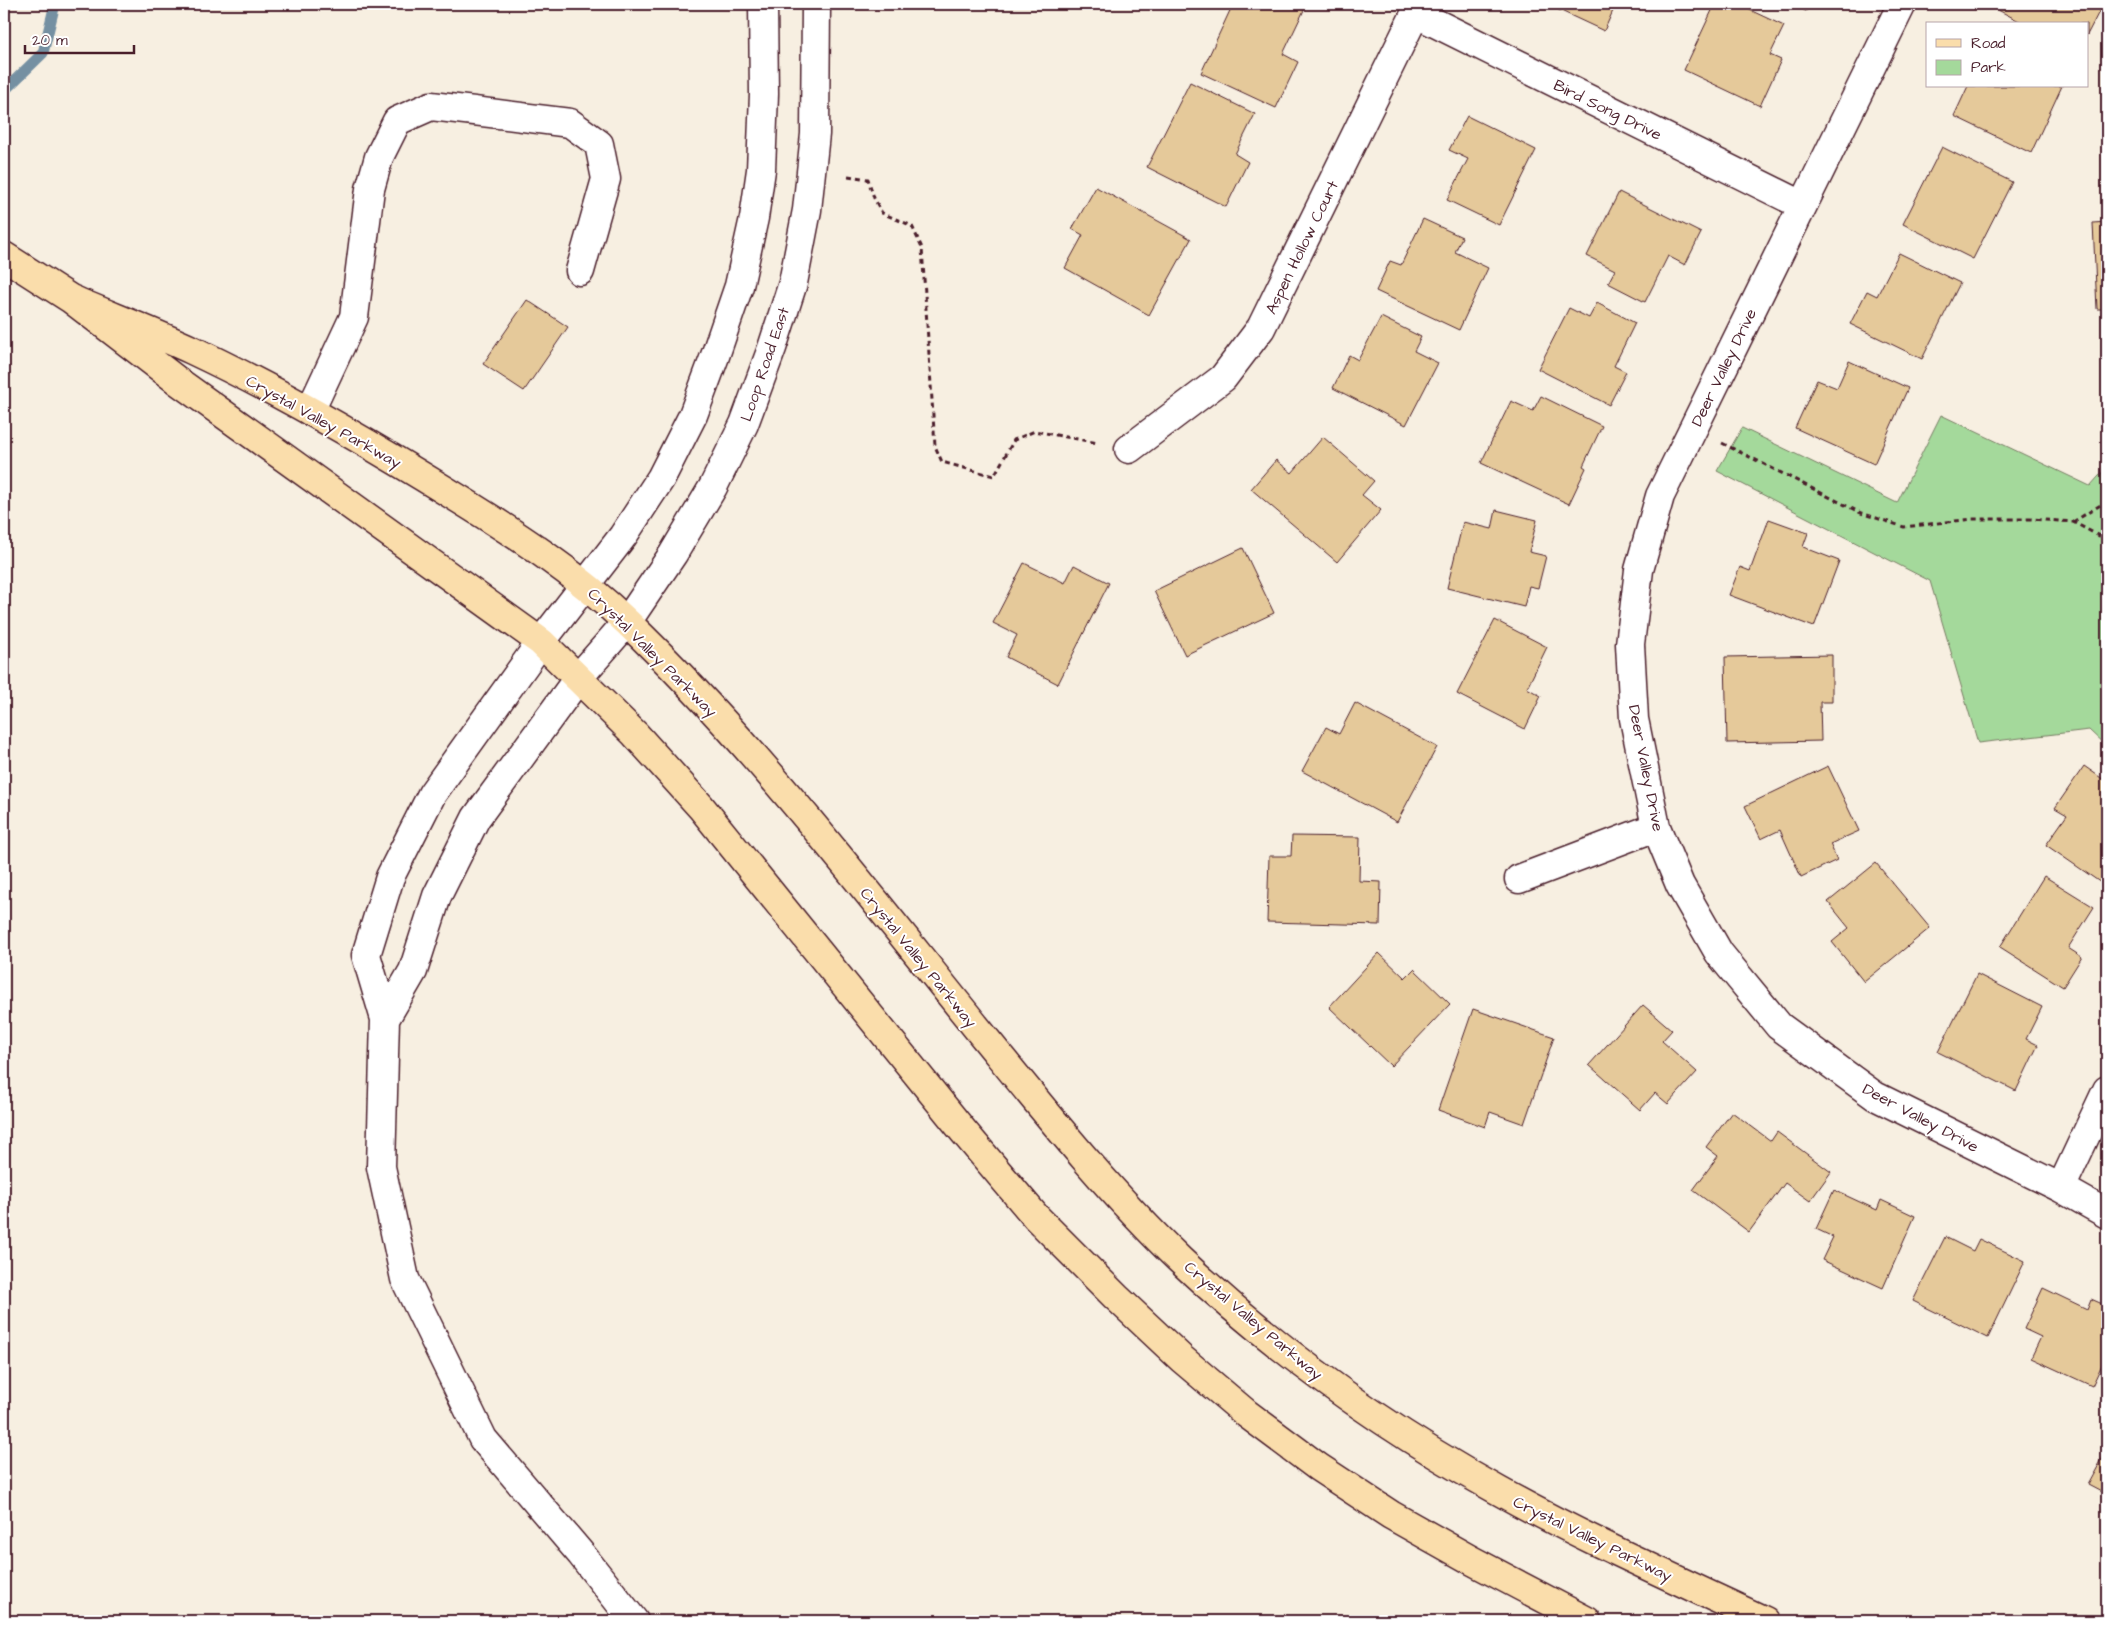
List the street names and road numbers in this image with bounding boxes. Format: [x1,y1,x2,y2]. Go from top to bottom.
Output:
street label: Bird Song Drive [1549,74,1666,147]
street label: Aspen Hollow Court [1260,176,1344,318]
street label: Loop Road East [735,304,795,424]
street label: Deer Valley Drive [1686,305,1763,430]
street label: Crystal Valley Parkway [241,370,405,475]
street label: Crystal Valley Parkway [582,583,722,723]
street label: Deer Valley Drive [1622,703,1669,834]
street label: Crystal Valley Parkway [854,883,982,1033]
street label: Deer Valley Drive [1858,1078,1983,1159]
street label: Crystal Valley Parkway [1179,1256,1327,1386]
street label: Crystal Valley Parkway [1509,1491,1676,1588]

